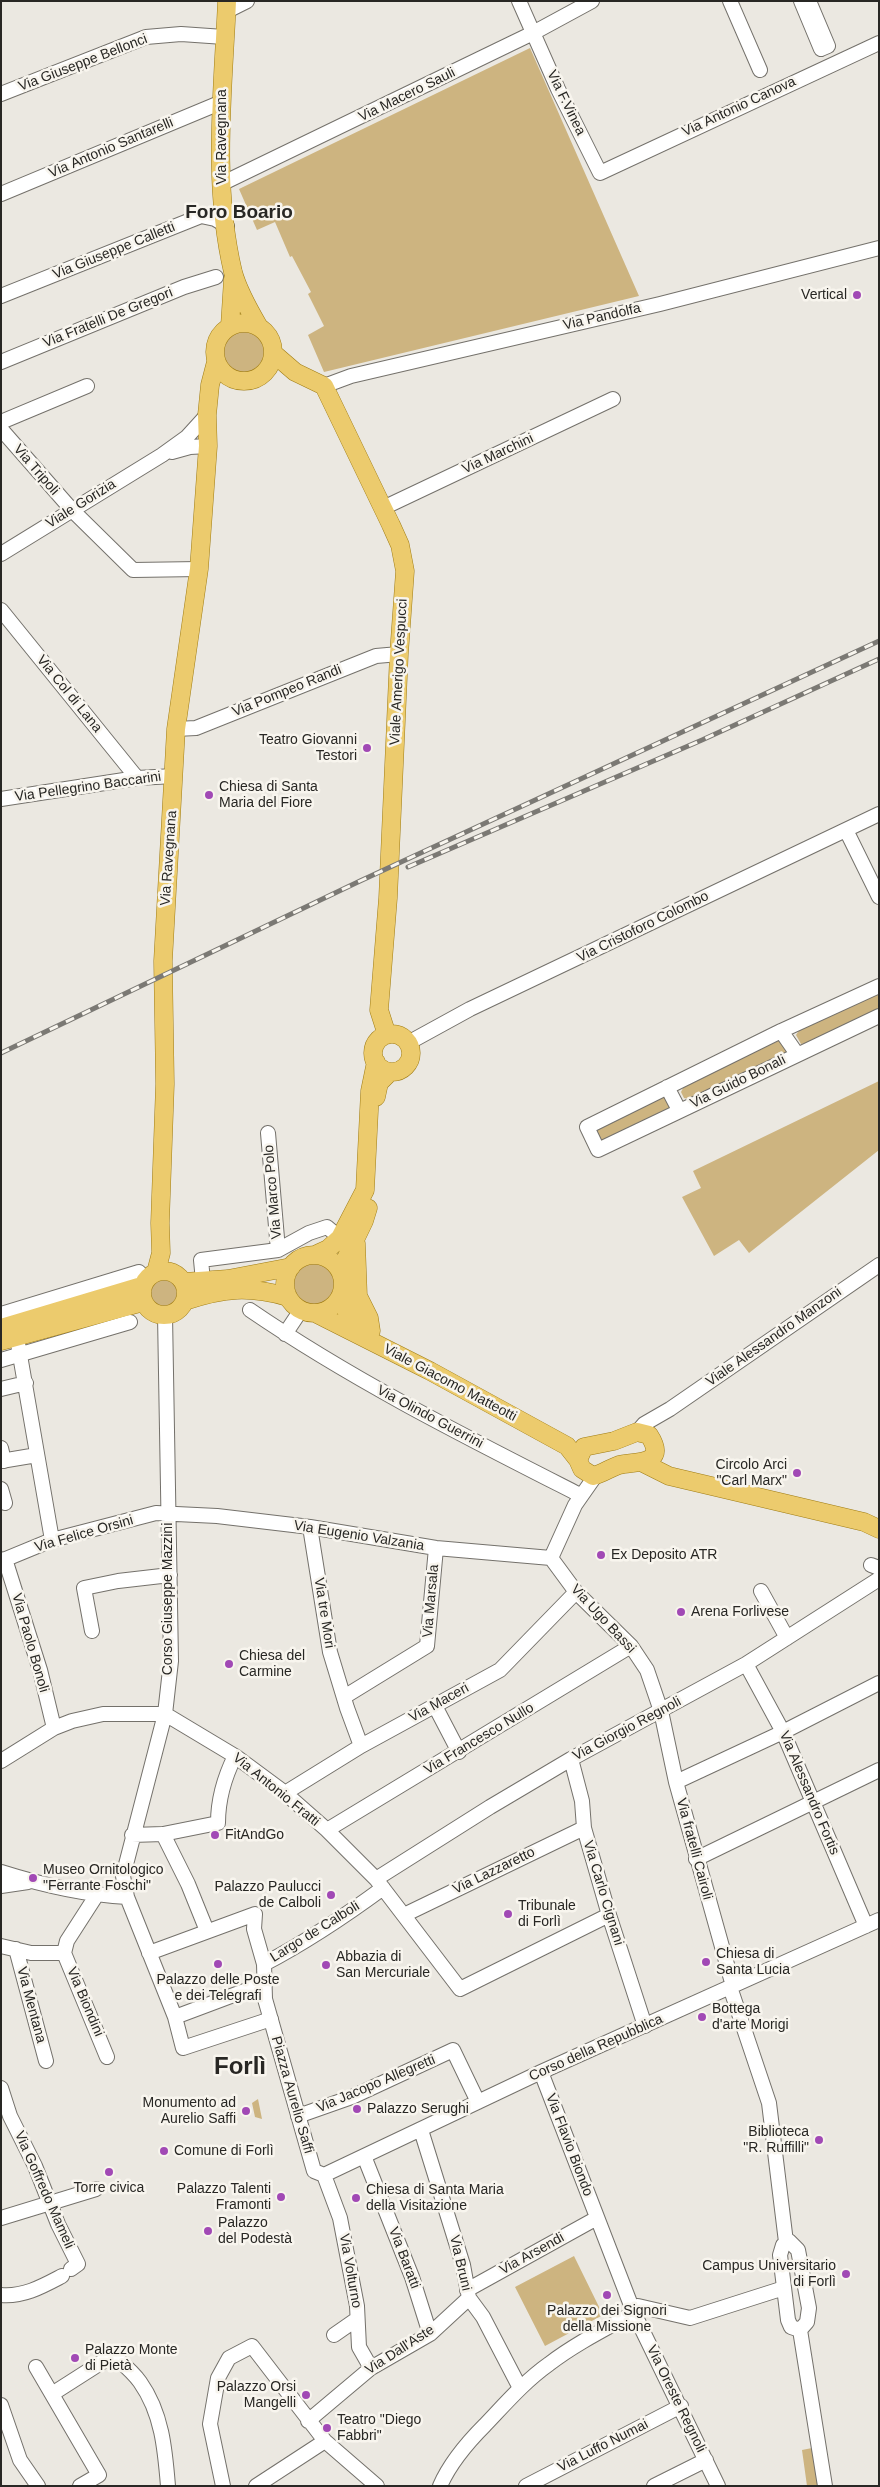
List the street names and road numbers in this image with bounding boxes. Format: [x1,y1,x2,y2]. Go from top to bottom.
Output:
street label: Via Giuseppe Bellonci [16,31,150,95]
street label: Via Macero Sauli [356,64,458,126]
street label: Via F.Vinea [543,68,589,138]
street label: Via Antonio Canova [679,73,799,141]
street label: Via Ravegnana [214,89,230,185]
street label: Via Antonio Santarelli [46,114,176,182]
street label: Via Giuseppe Calletti [50,219,178,283]
street label: Via Fratelli De Gregori [41,284,175,352]
street label: Via Pandolfa [562,300,642,334]
street label: Via Marchini [460,430,536,478]
street label: Via Tripoli [9,441,63,499]
street label: Viale Gorizia [43,476,119,532]
street label: Viale Amerigo Vespucci [387,598,411,746]
street label: Via Col di Lana [33,652,105,736]
street label: Via Pompeo Randi [230,661,344,721]
street label: Via Pellegrino Baccarini [14,768,162,806]
street label: Via Ravegnana [157,810,181,906]
street label: Via Cristoforo Colombo [574,888,712,966]
street label: Via Guido Bonali [688,1052,788,1112]
street label: Via Marco Polo [261,1144,285,1240]
street label: Viale Alessandro Manzoni [703,1284,845,1390]
street label: Viale Giacomo Matteotti [381,1341,519,1425]
street label: Via Olindo Guerrini [374,1382,486,1452]
street label: Via Felice Orsini [33,1512,135,1556]
street label: Via Eugenio Valzania [293,1517,425,1555]
street label: Corso Giuseppe Mazzini [160,1523,176,1675]
street label: Via Marsala [419,1564,443,1638]
street label: Via tre Mori [310,1576,338,1650]
street label: Via Ugo Bassi [567,1581,639,1657]
street label: Via Paolo Bonoli [8,1591,52,1695]
street label: Via Maceri [406,1680,472,1726]
street label: Via Giorgio Regnoli [570,1693,684,1765]
street label: Via Francesco Nullo [421,1700,537,1778]
street label: Via Alessandro Fortis [775,1729,843,1857]
street label: Via Antonio Fratti [229,1750,323,1830]
street label: Via fratelli Cairoli [672,1796,716,1902]
street label: Via Carlo Cignani [579,1839,627,1947]
street label: Via Lazzaretto [450,1844,538,1898]
street label: Largo de Calboli [267,1898,363,1966]
street label: Via Mentana [13,1965,49,2045]
street label: Via Biondini [63,1965,107,2039]
street label: Corso della Repubblica [526,2011,666,2085]
street label: Piazza Aurelio Saffi [267,2034,317,2156]
street label: Via Jacopo Allegretti [314,2051,438,2117]
street label: Via Flavio Biondo [542,2091,596,2199]
street label: Via Goffredo Mameli [10,2129,78,2251]
street label: Via Baratti [385,2225,423,2291]
street label: Via Arsendi [497,2229,567,2279]
street label: Via Volturno [335,2232,365,2310]
street label: Via Bruni [445,2234,475,2292]
street label: Via Dall'Aste [362,2322,438,2378]
street label: Via Oreste Regnoli [643,2343,709,2455]
street label: Via Luffo Numai [555,2416,651,2476]

